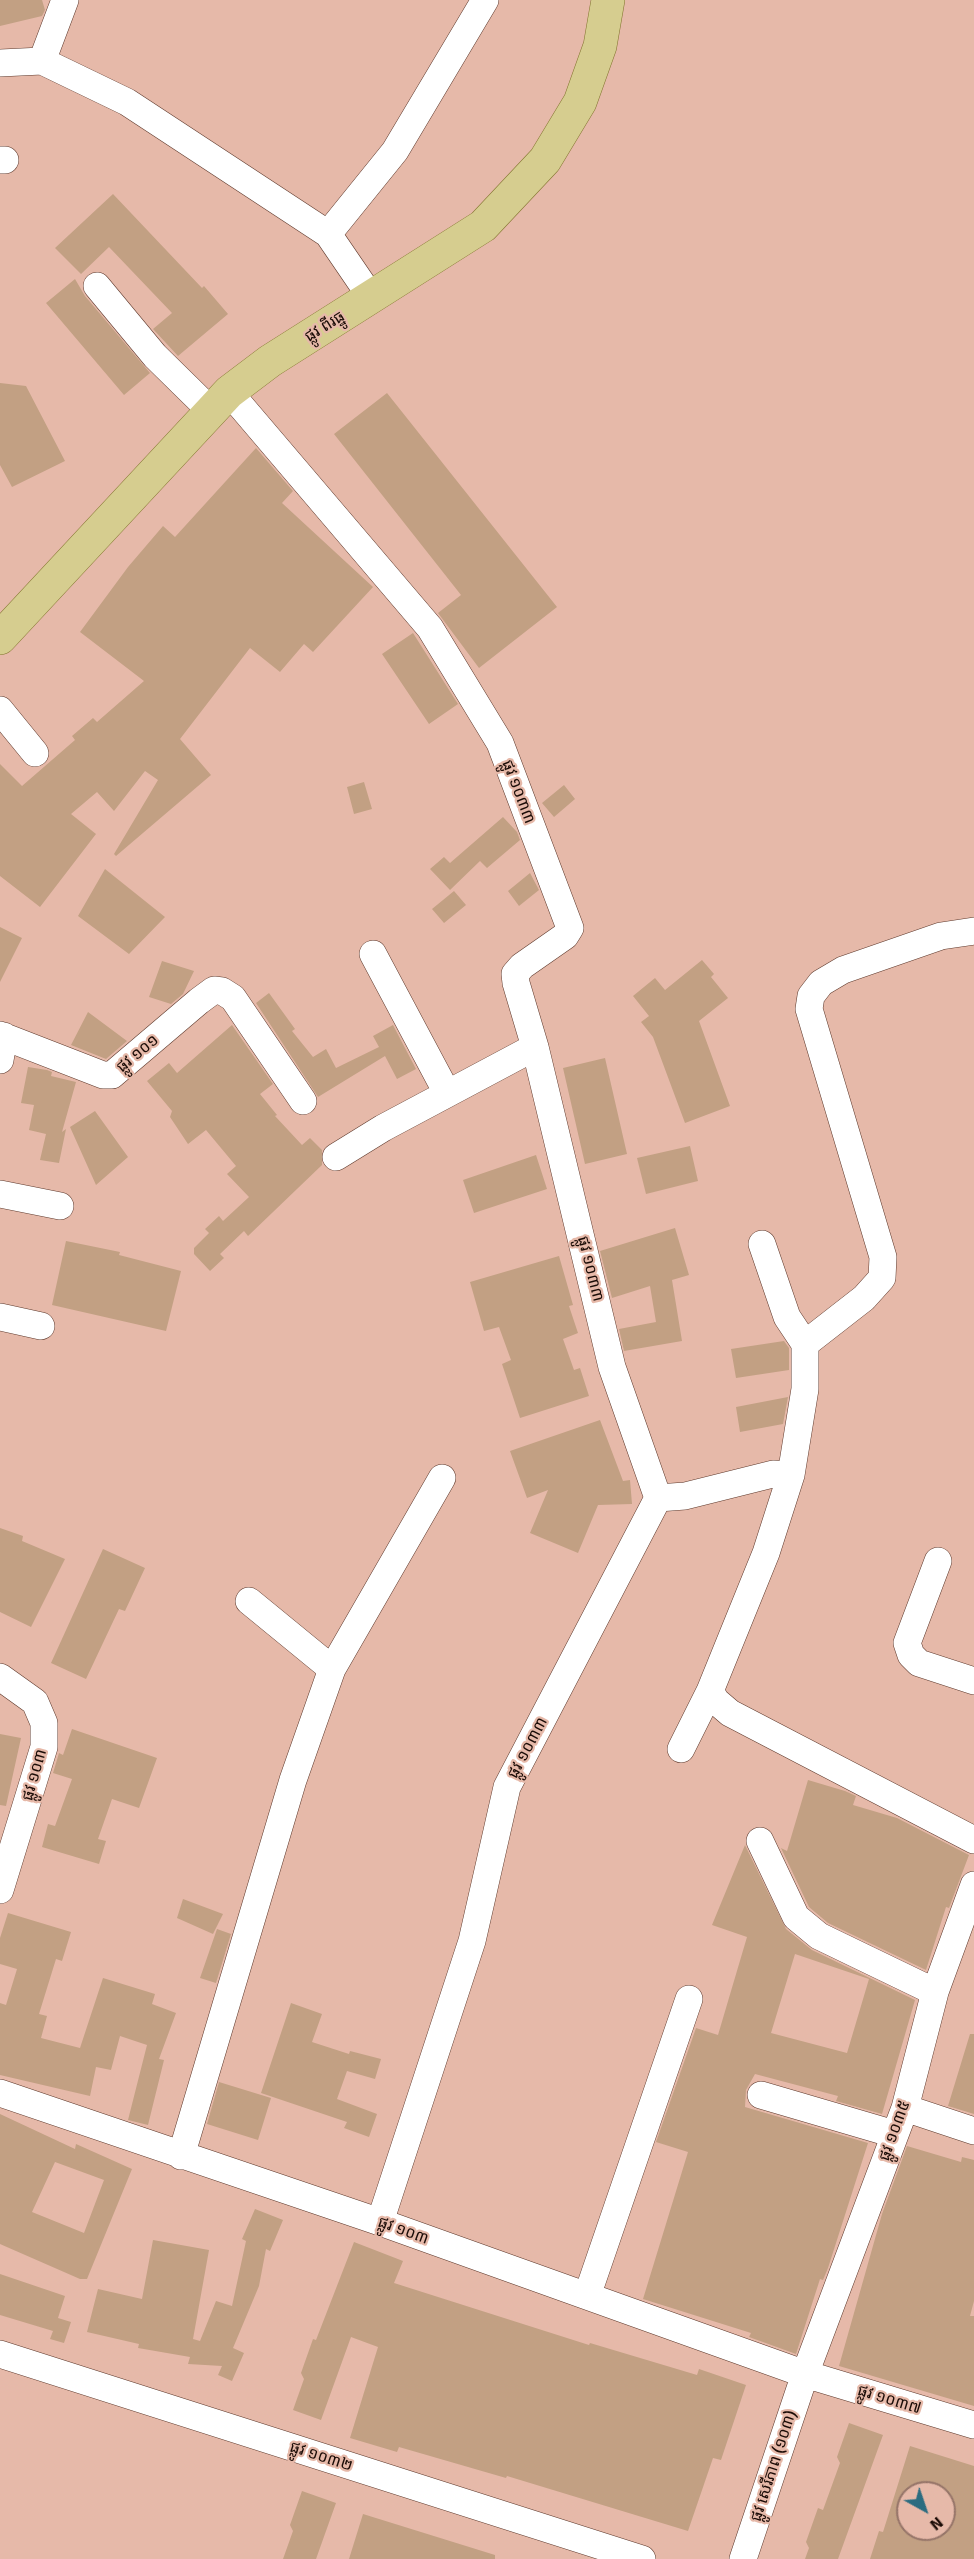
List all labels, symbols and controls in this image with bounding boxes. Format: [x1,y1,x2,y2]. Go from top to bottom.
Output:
street label: ផ្លូវ ពីរធ្នូ [301,307,349,347]
street label: ផ្លូវ ១០៣៣ [497,757,539,827]
street label: ផ្លូវ ១០១ [113,1031,163,1077]
street label: ផ្លូវ ១០៣៣ [573,1234,607,1304]
street label: ផ្លូវ ១០៣៣ [504,1714,552,1782]
street label: ផ្លូវ ១០៣ [18,1747,52,1803]
street label: ផ្លូវ ១០៣៥ [875,2098,915,2164]
street label: ផ្លូវ ១០៣ [375,2213,431,2249]
street label: ផ្លូវ ១០៣៧ [855,2381,923,2419]
street label: ផ្លូវ សេរីភាព (១០៣) [747,2408,801,2524]
street label: ផ្លូវ ១០៣២ [287,2438,355,2476]
north arrow [896,2481,956,2541]
text: N [926,2512,947,2534]

